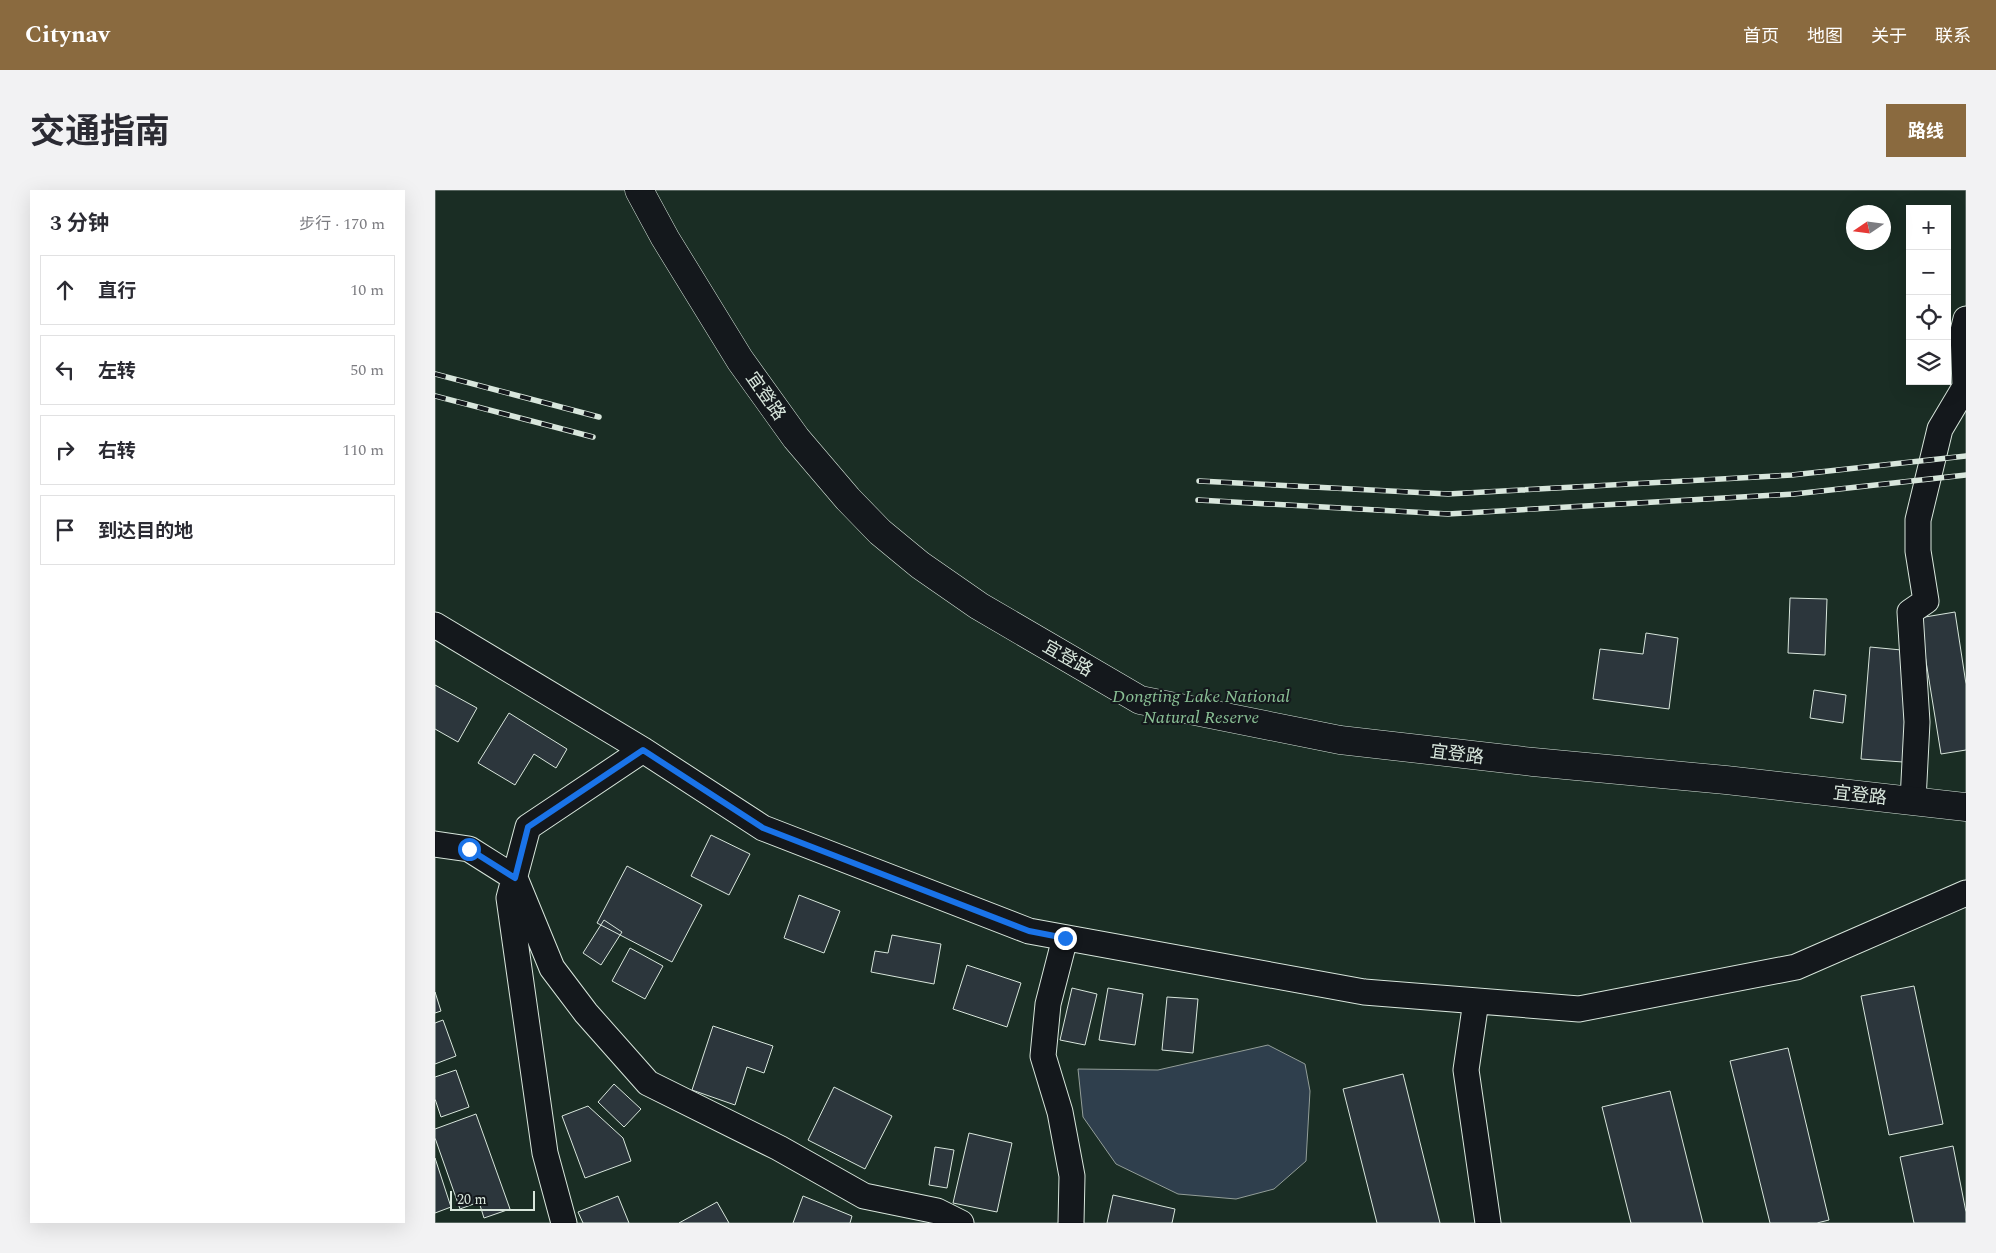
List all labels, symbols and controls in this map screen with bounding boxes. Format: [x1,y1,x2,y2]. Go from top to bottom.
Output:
text: Citynav [25,17,110,53]
text: 首页 [1743,23,1779,50]
text: 地图 [1807,23,1843,50]
text: 关于 [1871,23,1907,50]
text: 联系 [1935,23,1971,50]
button: 路线 [1886,104,1966,157]
text: 交通指南 [30,106,170,159]
north arrow [1846,205,1891,250]
map controls [1906,205,1951,385]
button: + [1906,205,1951,250]
text: 3 分钟 [50,208,109,240]
text: 步行 · 170 m [299,212,385,236]
button: − [1906,250,1951,295]
icon: ahead [51,276,79,304]
text: 直行 [98,277,136,306]
text: 10 m [350,278,384,302]
button: locate [1906,295,1951,340]
button: layers [1906,340,1951,385]
icon: left [51,356,79,384]
text: 左转 [98,357,136,386]
text: 50 m [350,358,384,382]
street label: 宜登路 [739,366,792,426]
icon: right [51,436,79,464]
text: 右转 [98,437,136,466]
text: 110 m [342,438,384,462]
icon: arrive [51,516,79,544]
text: 到达目的地 [98,517,193,546]
street label: 宜登路 [1038,633,1098,684]
park label: Dongting Lake National Natural Reserve [1112,683,1290,731]
street label: 宜登路 [1428,738,1485,771]
street label: 宜登路 [1832,779,1888,812]
route start [458,838,481,861]
route end [1054,927,1077,950]
scale bar [450,1188,535,1211]
text: 20 m [457,1189,487,1210]

